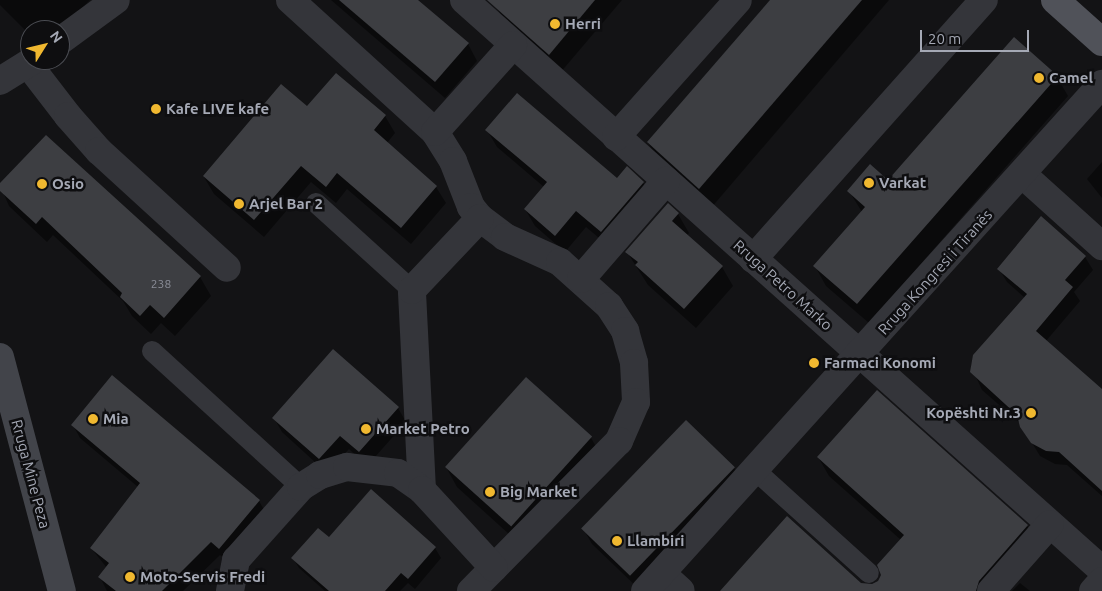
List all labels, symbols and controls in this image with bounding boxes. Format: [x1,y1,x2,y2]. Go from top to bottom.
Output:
place label: Herri [565,15,601,33]
marker: Herri [549,18,561,30]
north arrow [20,20,70,70]
scale bar [922,20,1031,52]
text: N [47,28,66,46]
text: 20 m [928,30,961,47]
place label: Camel [1049,69,1093,87]
marker: Camel [1033,72,1045,84]
place label: Kafe LIVE kafe [166,100,269,118]
marker: Kafe LIVE kafe [150,103,162,115]
place label: Varkat [879,174,926,192]
place label: Osio [52,175,84,193]
marker: Varkat [863,177,875,189]
marker: Osio [36,178,48,190]
place label: Arjel Bar 2 [249,195,323,213]
marker: Arjel Bar 2 [233,198,245,210]
street label: Rruga Kongresi i Tiranës [874,206,996,338]
street label: Rruga Petro Marko [730,236,836,334]
house number: 238 [151,277,171,291]
place label: Farmaci Konomi [824,354,936,372]
marker: Farmaci Konomi [808,357,820,369]
place label: Kopështi Nr.3 [926,404,1021,422]
marker: Kopështi Nr.3 [1025,407,1037,419]
place label: Mia [103,410,129,428]
marker: Mia [87,413,99,425]
street label: Rruga Mine Peza [8,418,54,530]
place label: Market Petro [376,420,470,438]
marker: Market Petro [360,423,372,435]
place label: Big Market [500,483,577,501]
marker: Big Market [484,486,496,498]
place label: Llambiri [627,532,685,550]
marker: Llambiri [611,535,623,547]
place label: Moto-Servis Fredi [140,568,265,586]
marker: Moto-Servis Fredi [124,571,136,583]

